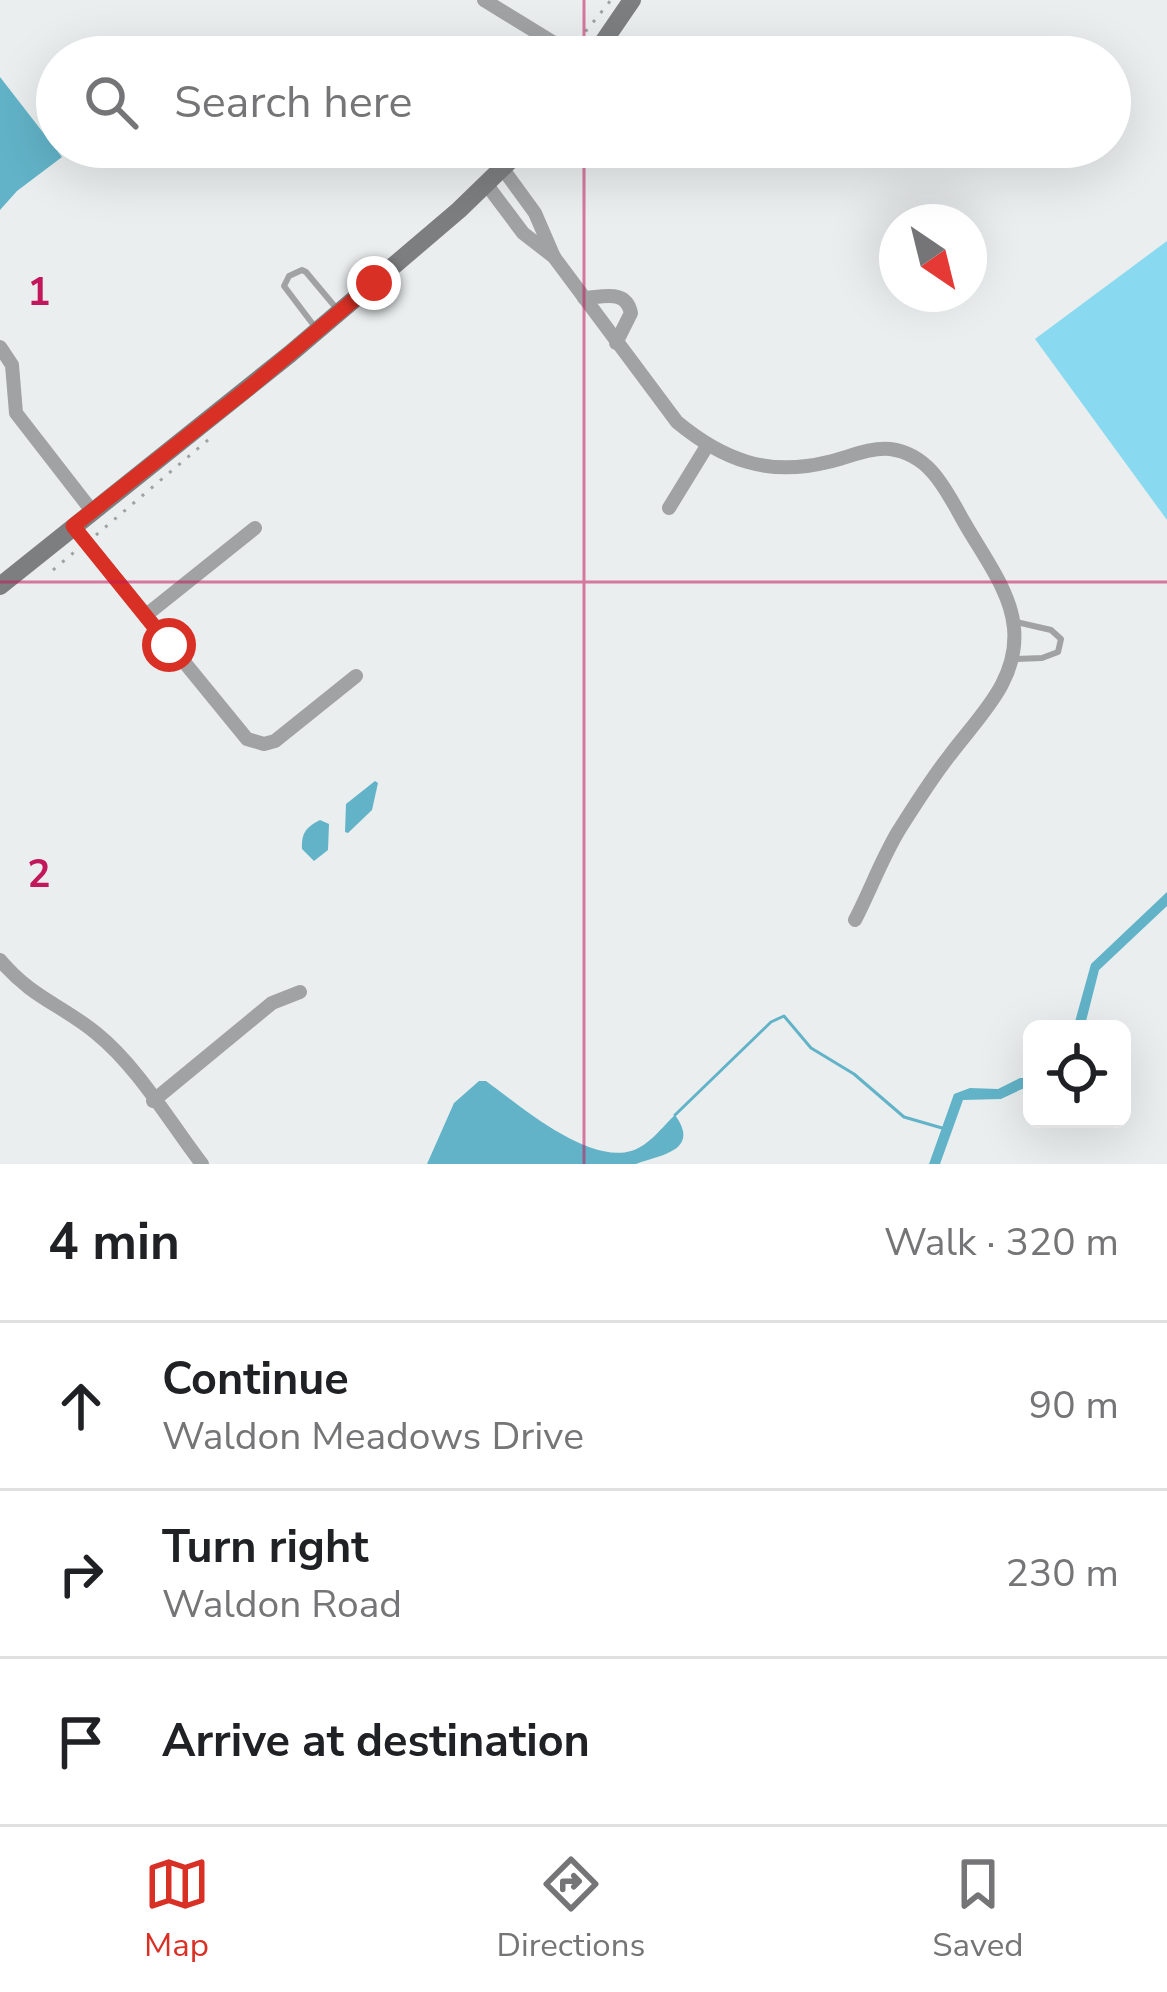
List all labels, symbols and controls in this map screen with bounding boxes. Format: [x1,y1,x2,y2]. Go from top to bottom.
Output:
search box [36,36,1131,168]
icon: search [78,69,144,135]
text: Search here [174,72,413,133]
north arrow [879,204,987,312]
route end [347,256,401,310]
text: 1 [27,266,51,319]
route start [142,618,196,672]
text: 2 [27,848,51,901]
map controls [1023,1020,1131,1128]
button: locate [1023,1020,1131,1128]
text: 4 min [48,1207,180,1277]
text: Walk · 320 m [884,1216,1119,1269]
text: Continue [162,1349,349,1410]
icon: ahead [48,1373,114,1439]
text: 90 m [1029,1379,1119,1432]
text: Waldon Meadows Drive [162,1410,584,1463]
text: Turn right [162,1517,369,1578]
icon: right [48,1541,114,1607]
text: 230 m [1005,1547,1119,1600]
text: Waldon Road [162,1578,402,1631]
icon: arrive [48,1709,114,1775]
text: Arrive at destination [162,1711,590,1772]
tab: Map [144,1851,210,1968]
tab: Directions [497,1851,645,1968]
tab: Saved [932,1851,1023,1968]

